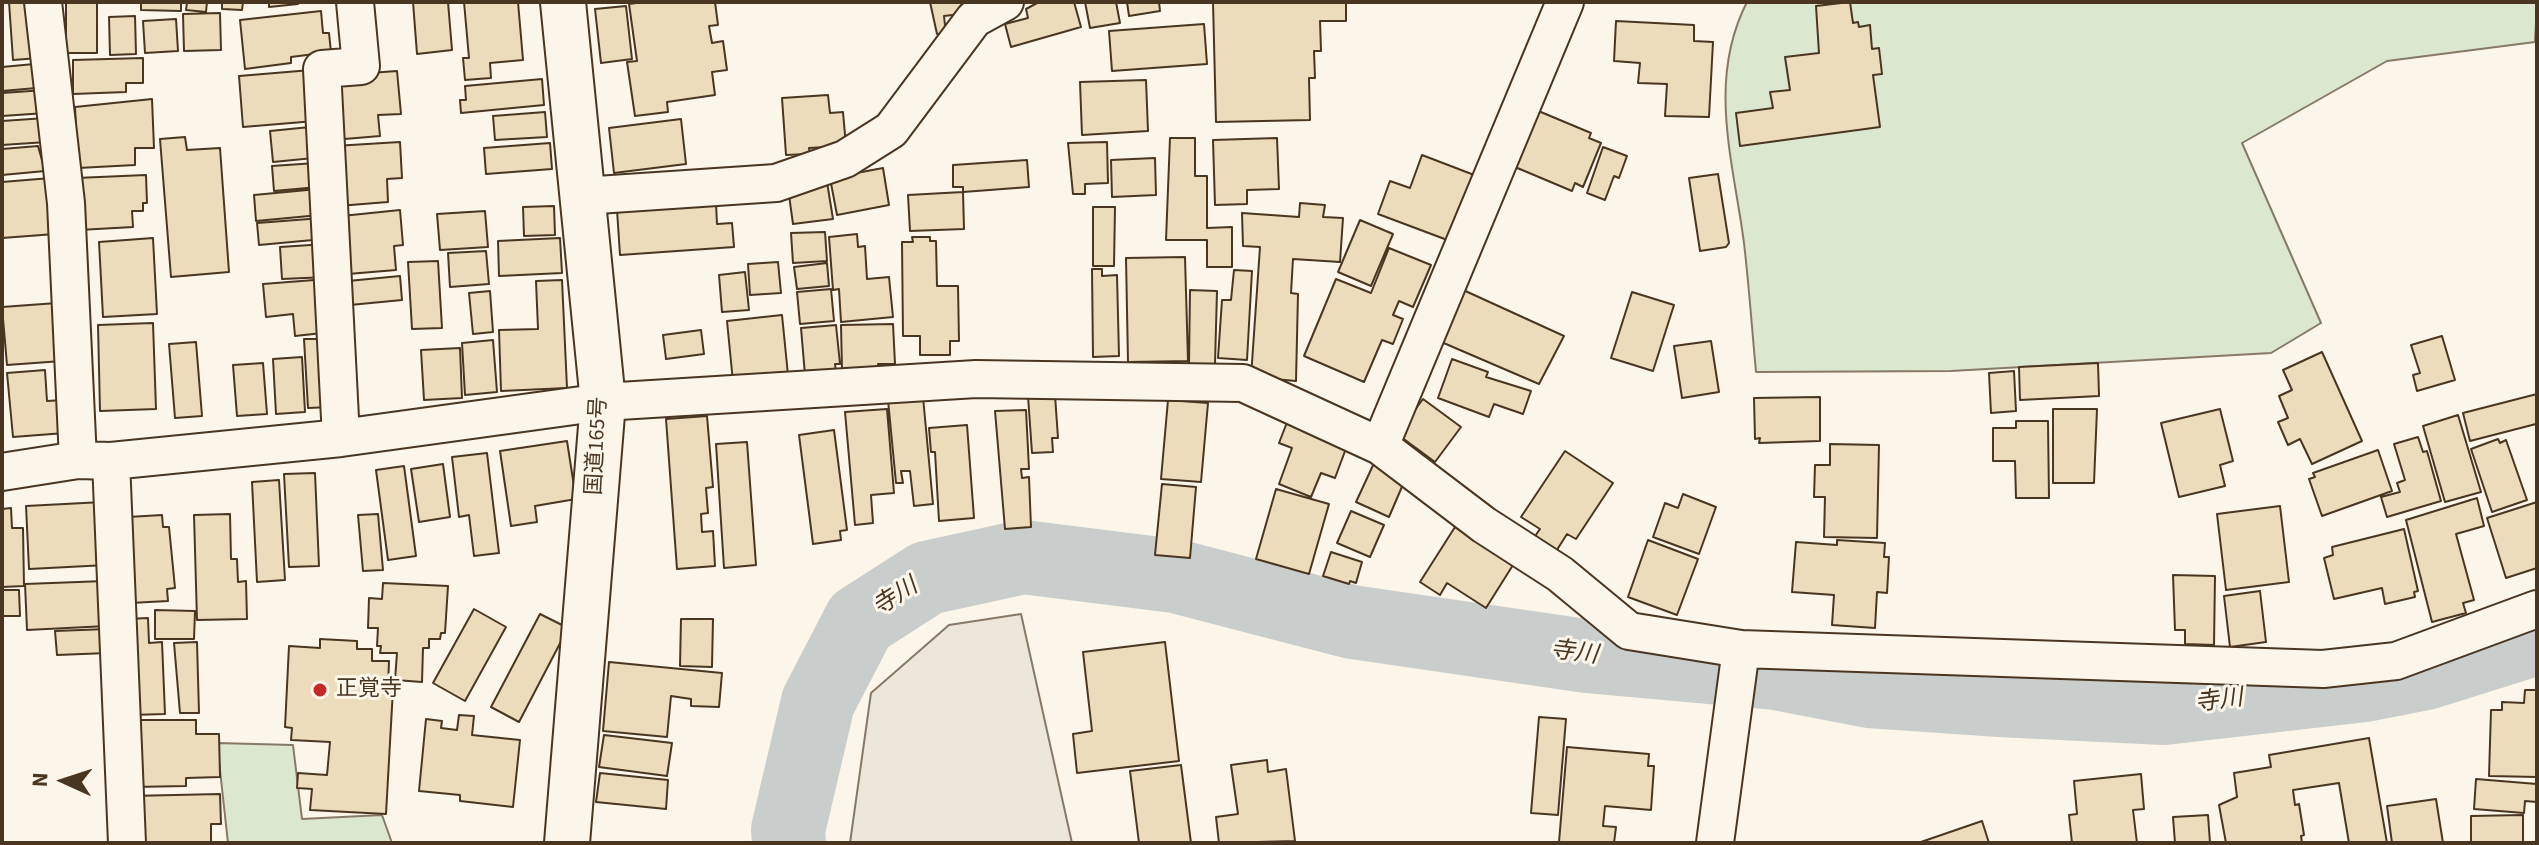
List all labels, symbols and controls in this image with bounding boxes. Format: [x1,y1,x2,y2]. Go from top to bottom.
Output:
street label: 国道165号 [582,396,614,496]
water label: 寺川 [868,573,924,623]
water label: 寺川 [1548,637,1600,671]
place label: 正覚寺 [336,677,402,703]
marker: 正覚寺 [311,681,329,699]
water label: 寺川 [2193,685,2245,719]
north arrow [24,741,104,821]
text: N [24,772,56,788]

